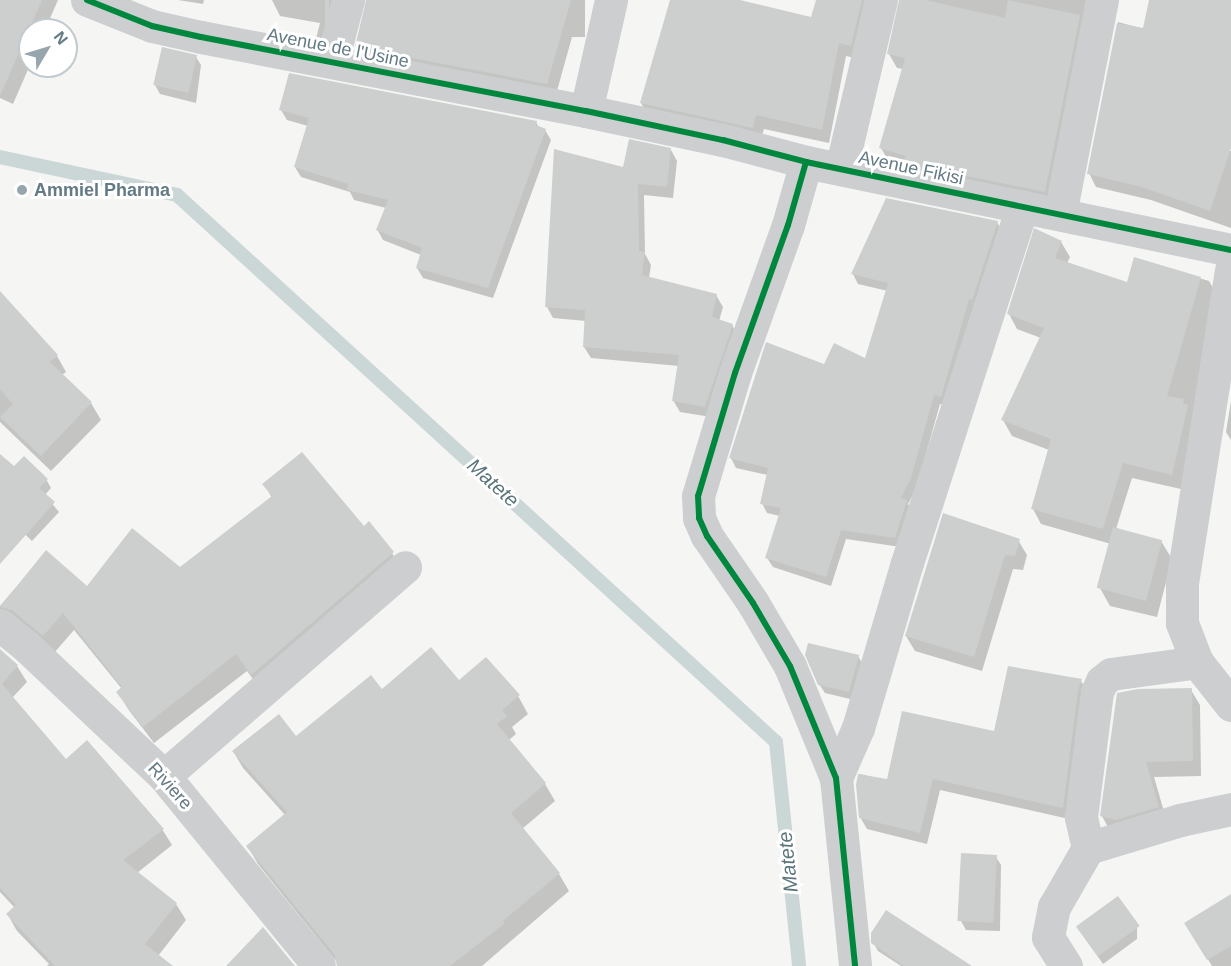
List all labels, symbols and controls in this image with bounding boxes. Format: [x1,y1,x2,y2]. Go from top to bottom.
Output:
north arrow [18,18,78,78]
street label: Avenue de l'Usine [265,24,411,72]
text: N [51,28,71,48]
street label: Avenue Fikisi [857,146,965,190]
place label: Ammiel Pharma [34,179,170,201]
marker: Ammiel Pharma [15,183,29,197]
water label: Matete [462,454,524,512]
street label: Riviere [143,758,197,814]
water label: Matete [773,830,803,894]

